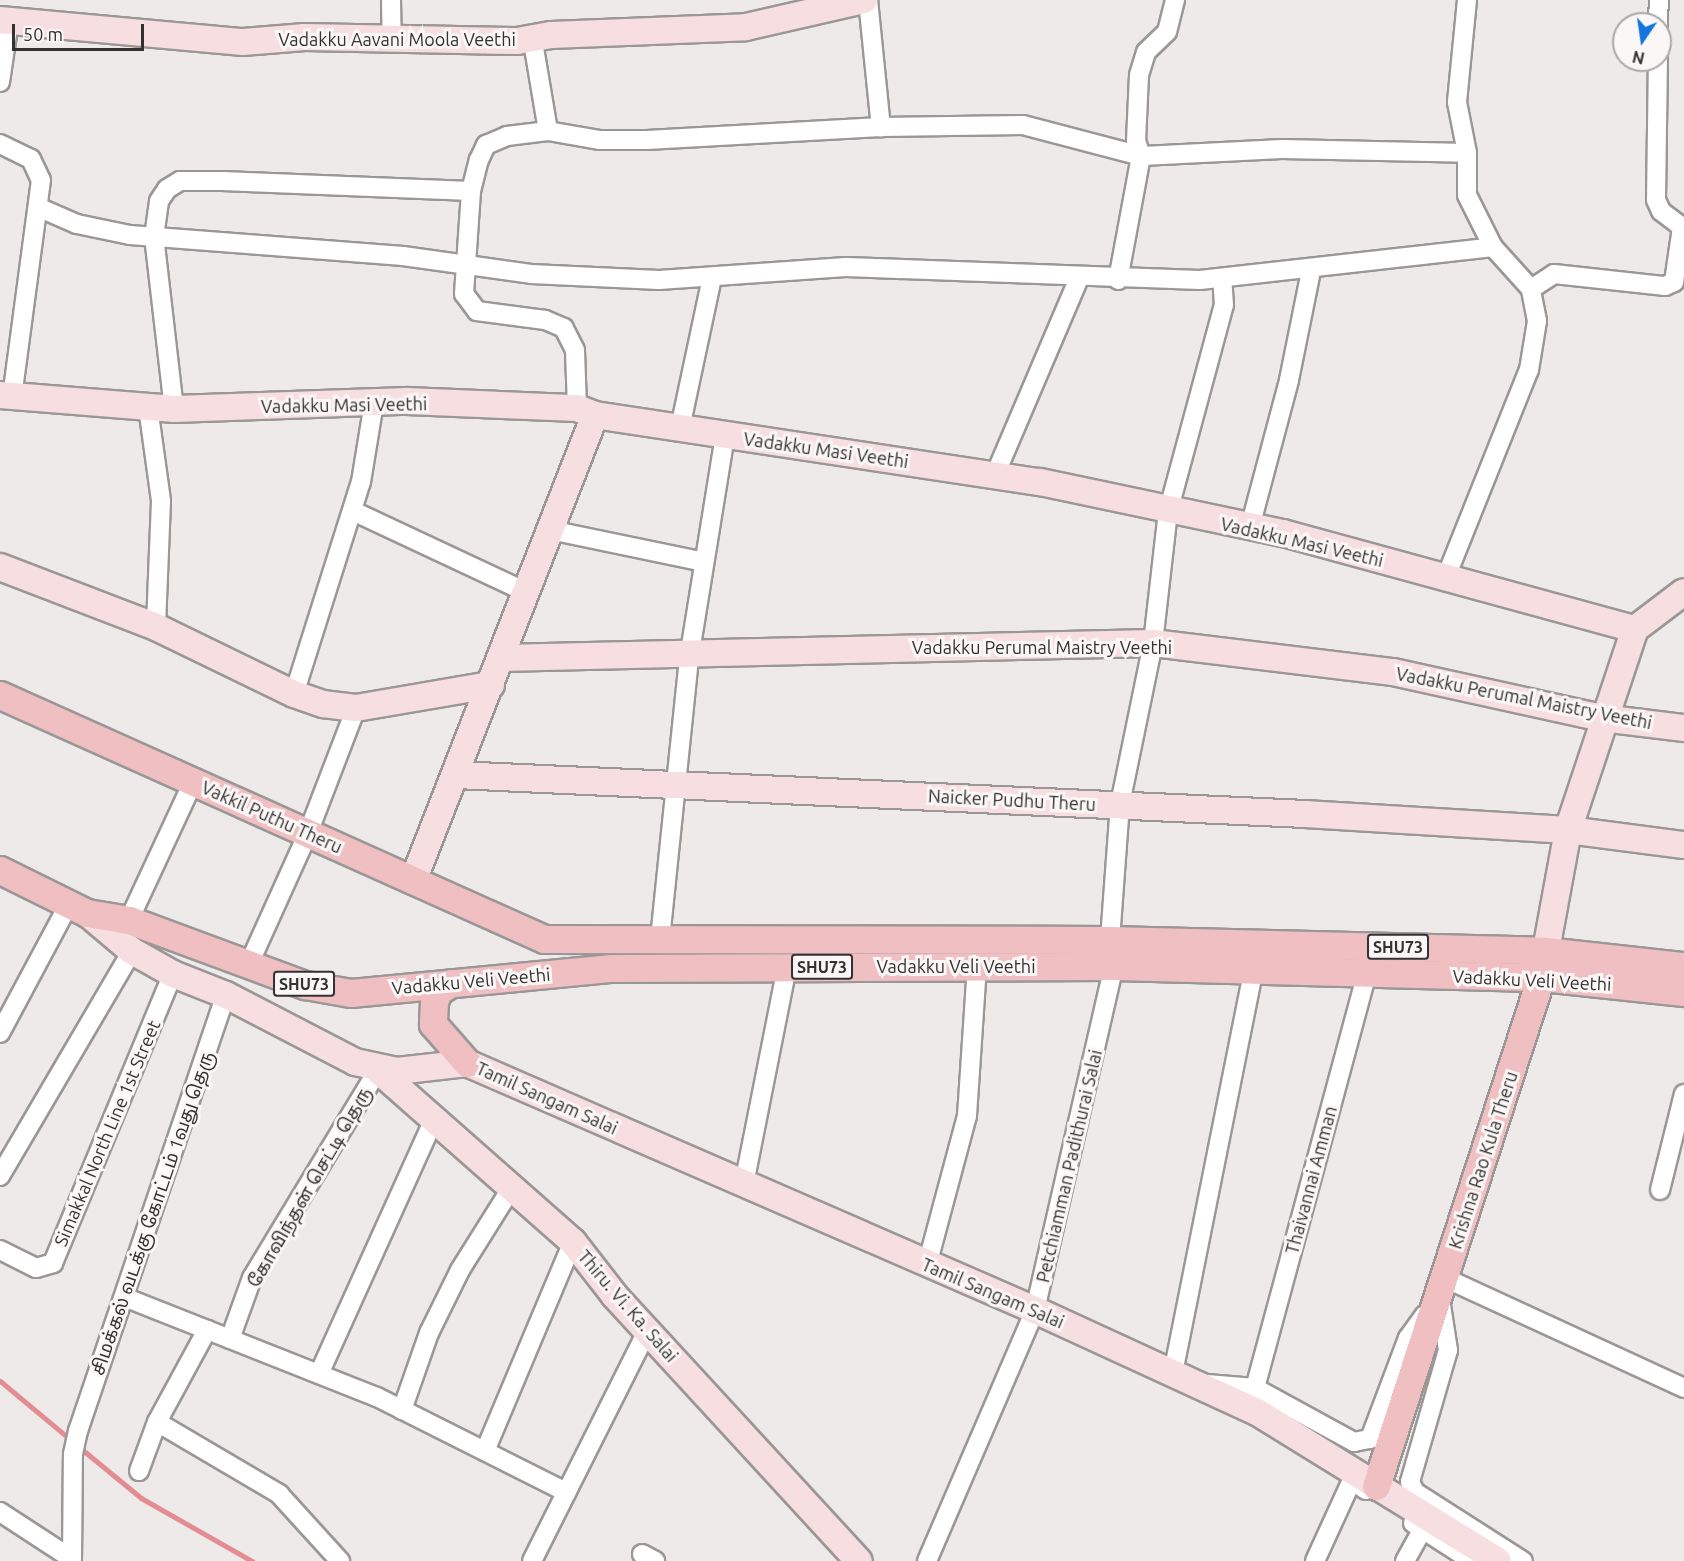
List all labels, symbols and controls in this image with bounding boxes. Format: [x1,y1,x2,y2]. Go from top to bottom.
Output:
scale bar [15,12,147,50]
north arrow [1612,12,1672,72]
text: 50 m [23,24,63,44]
street label: Vadakku Aavani Moola Veethi [278,28,516,50]
text: N [1631,47,1646,68]
street label: Vadakku Masi Veethi [261,393,427,417]
street label: Vadakku Masi Veethi [742,428,910,472]
street label: Vadakku Masi Veethi [1219,513,1385,571]
street label: Vadakku Perumal Maistry Veethi [912,636,1172,658]
street label: Vadakku Perumal Maistry Veethi [1394,663,1654,733]
street label: Vakkil Puthu Theru [198,776,346,858]
street label: Naicker Pudhu Theru [928,785,1096,815]
road number: SHU73 [1366,934,1430,960]
road number: SHU73 [790,954,854,980]
street label: Vadakku Veli Veethi [876,955,1036,977]
street label: Vadakku Veli Veethi [391,963,551,999]
street label: Vadakku Veli Veethi [1452,965,1612,995]
road number: SHU73 [272,971,336,997]
street label: Simakkal North Line 1st Street [49,1017,165,1249]
street label: Petchiamman Padithurai Salai [1032,1047,1106,1285]
street label: சிமக்கல் வடக்கு கோட்டம் 1வது தெரு [86,1048,218,1378]
street label: Tamil Sangam Salai [473,1057,621,1139]
street label: Krishna Rao Kula Theru [1444,1068,1522,1252]
street label: கோவிந்தன் செட்டி தெரு [243,1083,375,1291]
street label: Thaivannai Amman [1281,1104,1341,1256]
street label: Thiru. Vi. Ka. Salai [574,1246,682,1366]
street label: Tamil Sangam Salai [919,1253,1067,1333]

